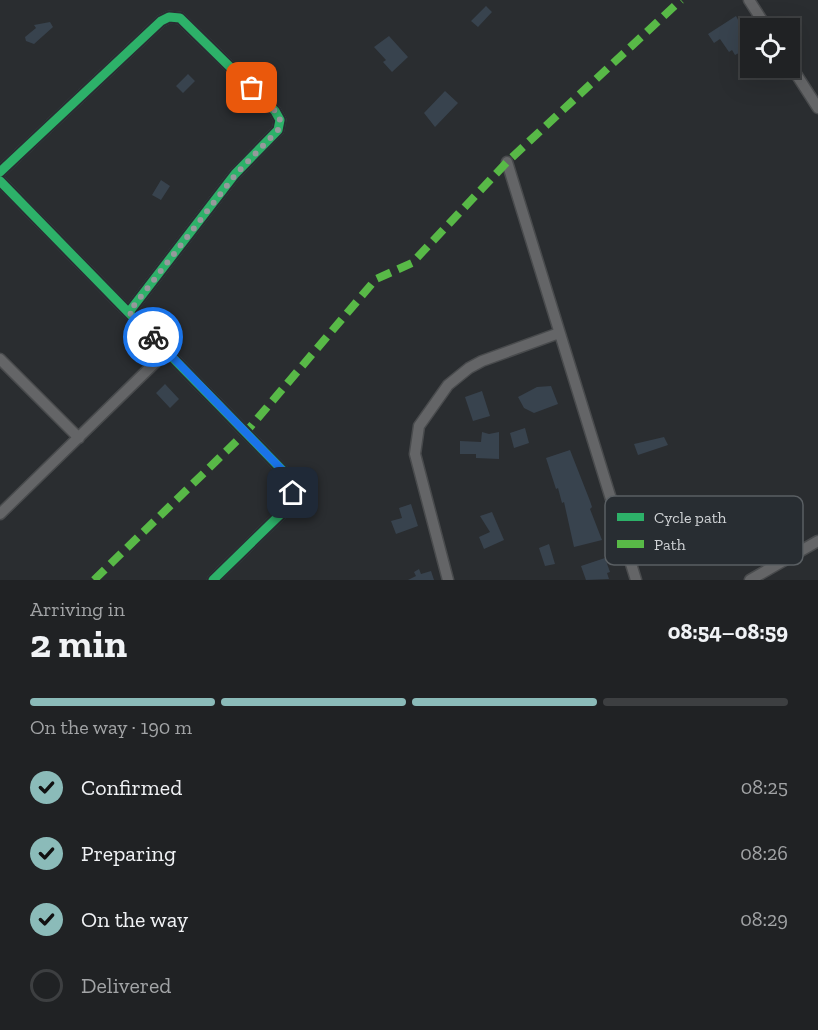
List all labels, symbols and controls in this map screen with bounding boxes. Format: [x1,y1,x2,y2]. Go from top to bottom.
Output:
map controls [740,18,800,78]
button: locate [740,18,800,78]
pin [226,62,277,113]
icon: bag [235,71,268,104]
courier [123,307,183,367]
icon: bike [137,321,170,354]
pin [267,467,318,518]
icon: home [276,476,309,509]
legend [605,496,803,565]
text: Cycle path [654,508,727,527]
text: Path [654,535,686,554]
text: Arriving in [30,597,125,621]
text: 08:54–08:59 [668,618,788,645]
text: 2 min [30,620,127,667]
text: On the way · 190 m [30,715,192,739]
icon: check [30,771,63,804]
text: Confirmed [81,774,182,801]
text: 08:25 [741,775,788,799]
icon: check [30,837,63,870]
text: Preparing [81,840,176,867]
text: 08:26 [740,841,788,865]
icon: check [30,903,63,936]
text: On the way [81,906,188,933]
text: 08:29 [740,907,788,931]
text: Delivered [81,972,171,999]

